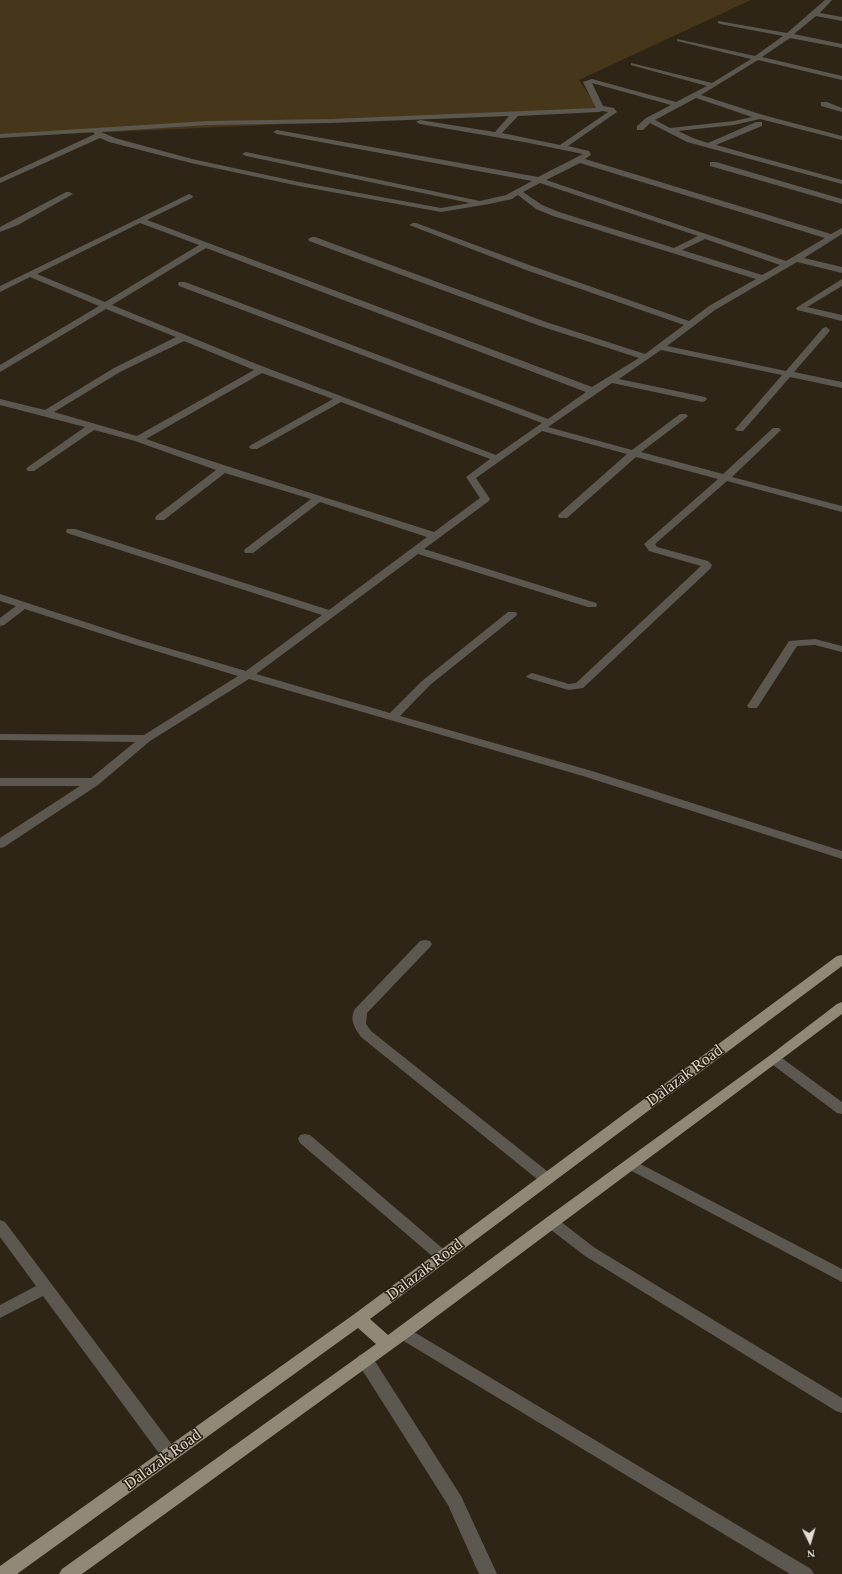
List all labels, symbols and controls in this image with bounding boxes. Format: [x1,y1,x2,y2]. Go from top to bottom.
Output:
street label: Dalazak Road [639,1038,731,1114]
street label: Dalazak Road [379,1232,471,1308]
street label: Dalazak Road [116,1422,210,1498]
north arrow [790,1522,830,1562]
text: N [807,1548,816,1560]

